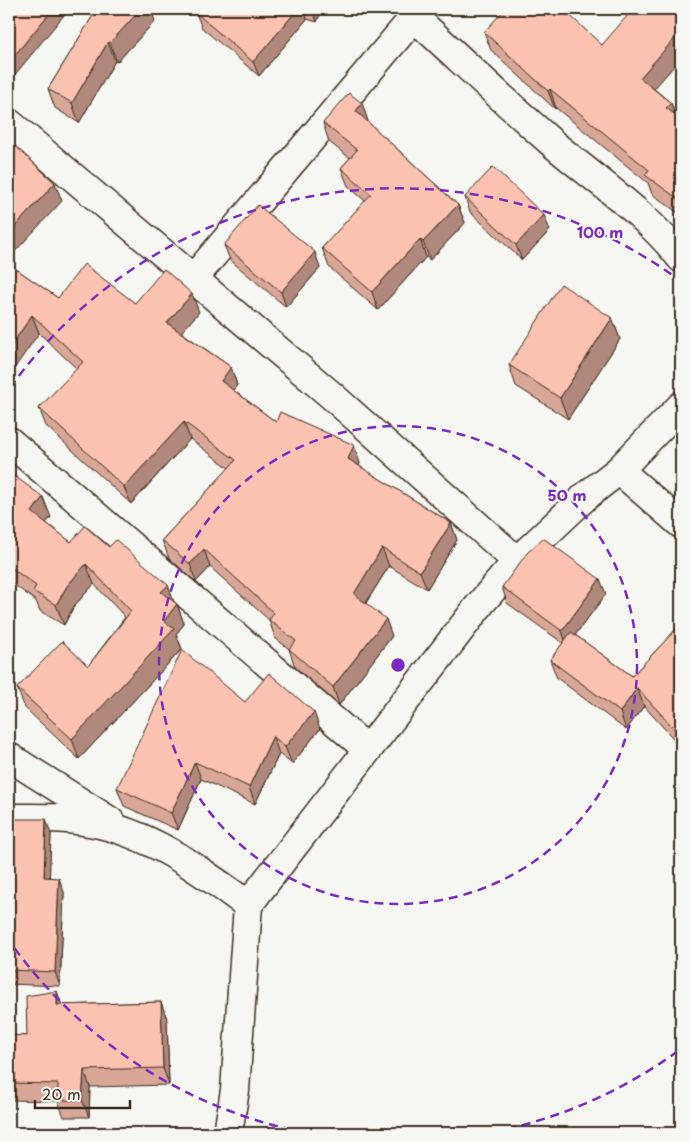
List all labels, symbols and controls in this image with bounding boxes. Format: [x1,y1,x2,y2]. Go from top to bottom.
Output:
text: 100 m [577,220,623,243]
text: 50 m [548,483,586,506]
centre of rings [389,656,407,674]
scale bar [35,1077,130,1109]
text: 20 m [42,1082,81,1105]

